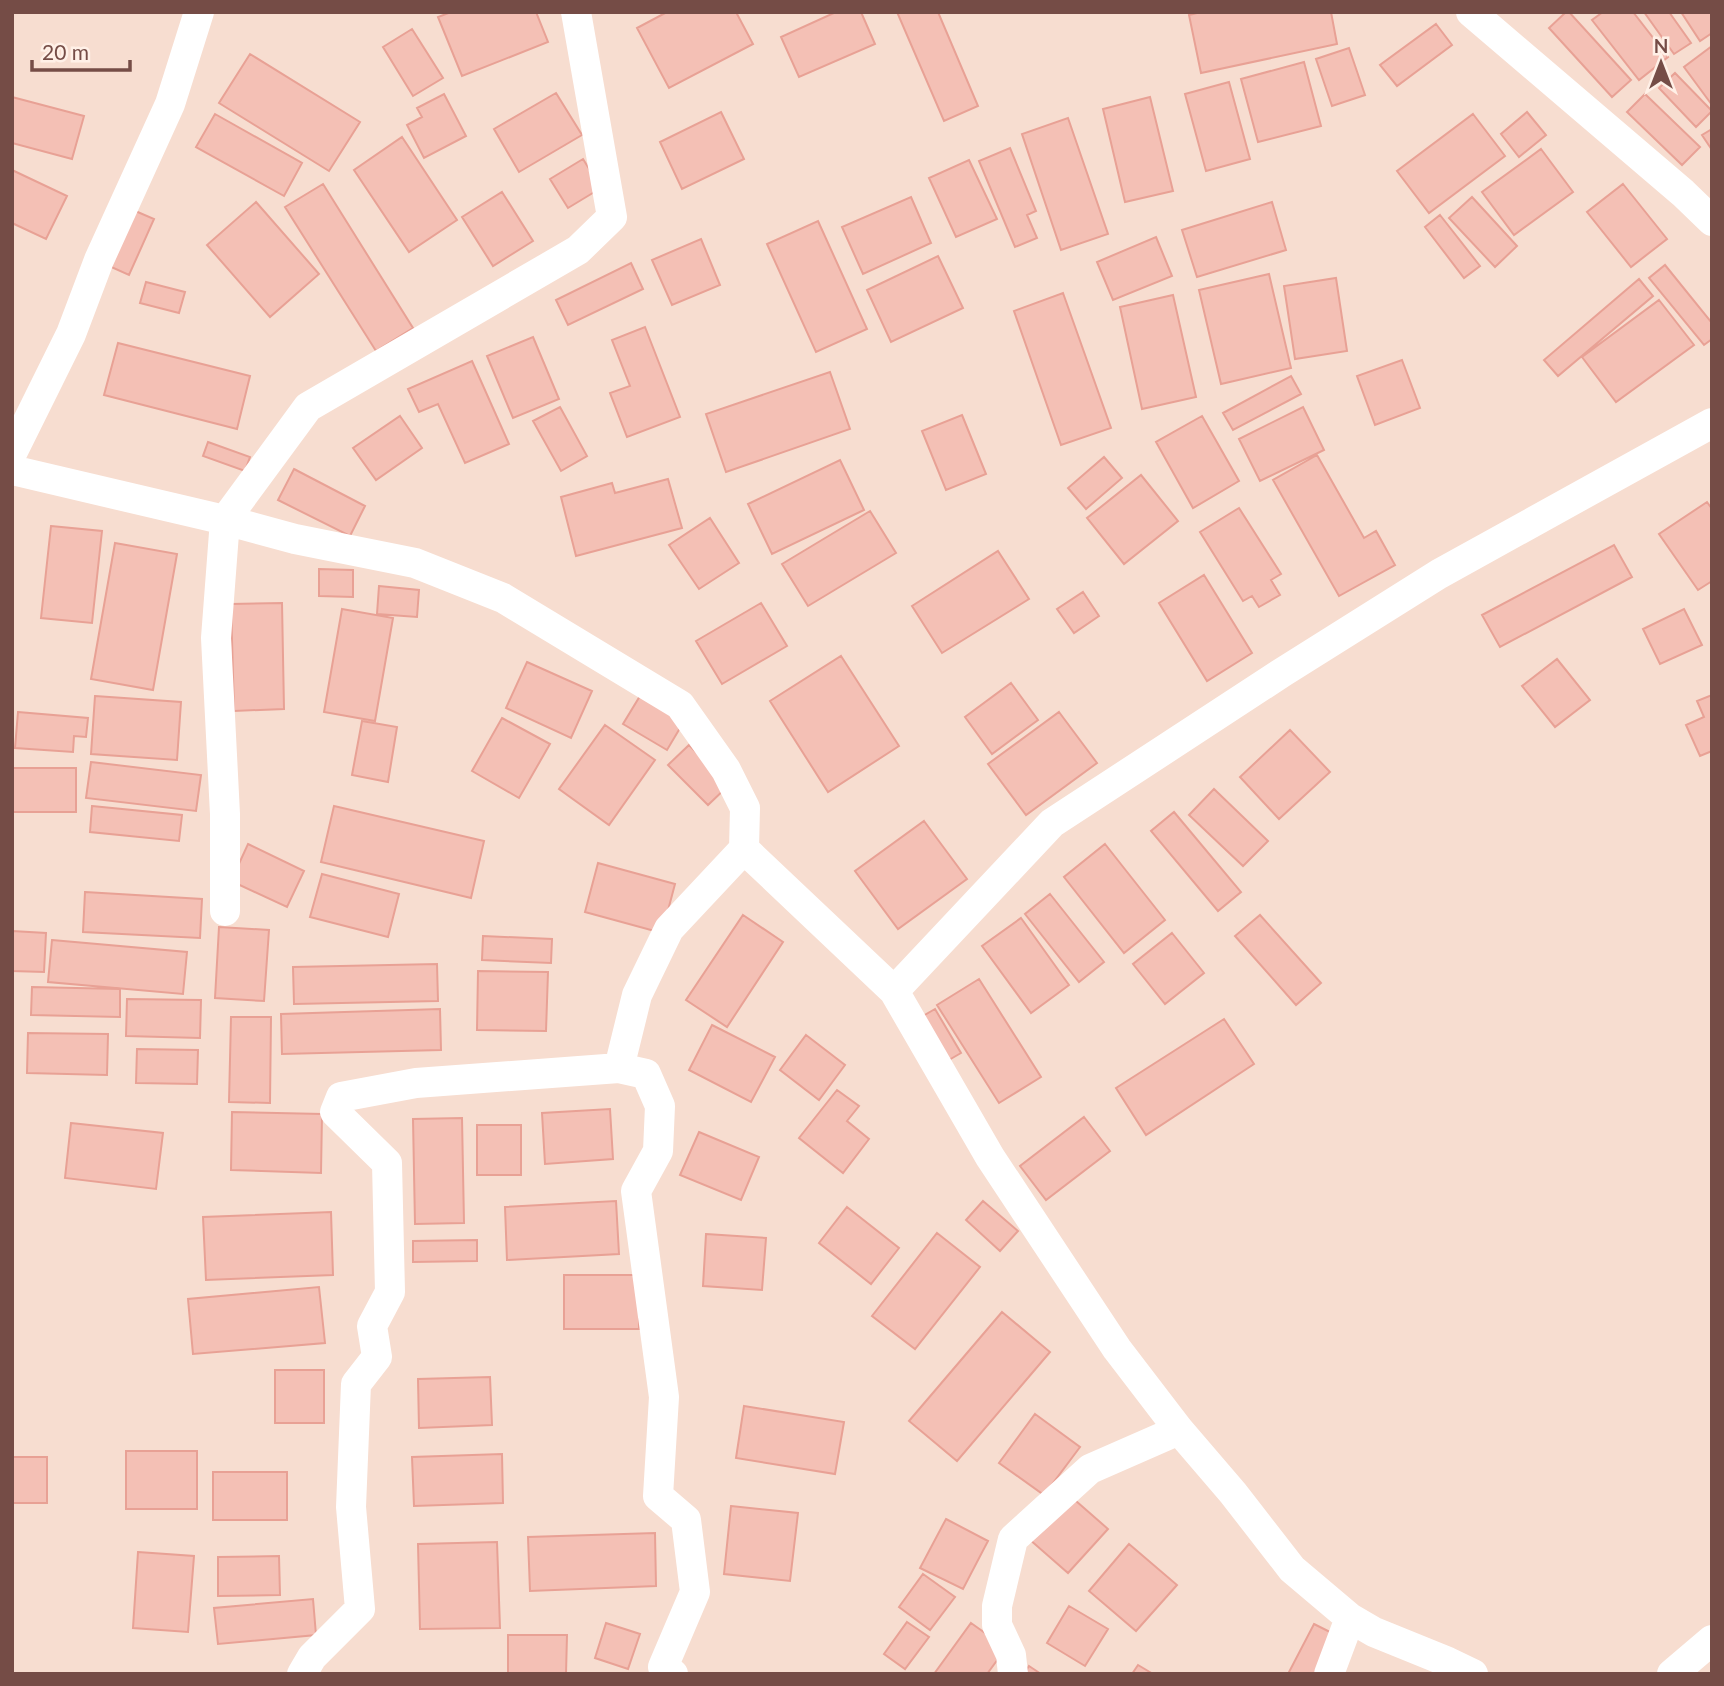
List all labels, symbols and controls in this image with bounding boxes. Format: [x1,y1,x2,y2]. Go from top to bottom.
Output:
scale bar [32,28,130,72]
north arrow [1626,28,1696,98]
text: N [1654,34,1668,57]
text: 20 m [42,39,89,64]

